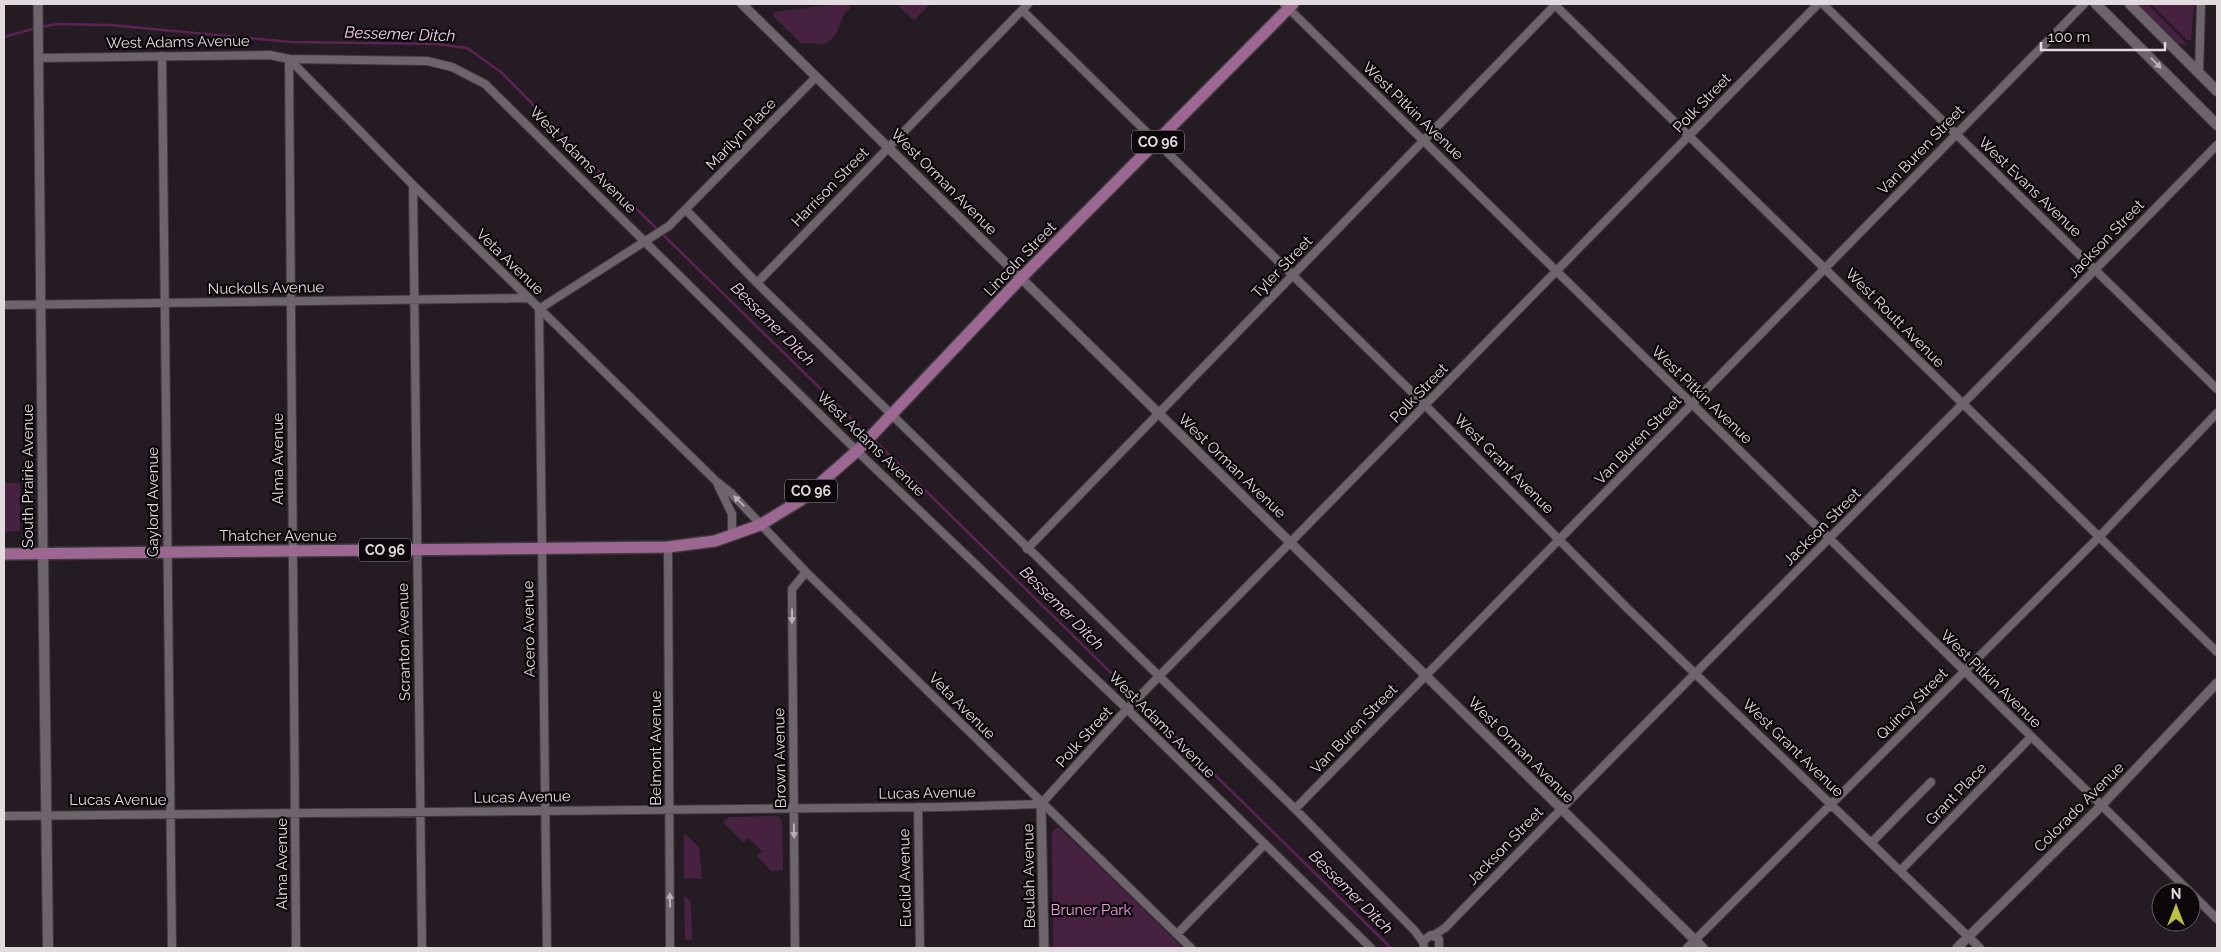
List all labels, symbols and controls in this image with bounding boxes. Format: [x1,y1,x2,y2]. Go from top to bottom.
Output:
scale bar [2041,20,2165,52]
water label: Bessemer Ditch [344,23,456,45]
text: 100 m [2048,28,2090,46]
street label: West Adams Avenue [106,32,250,52]
one-way arrow [2149,57,2161,69]
street label: West Pitkin Avenue [1359,58,1467,164]
street label: Polk Street [1669,70,1735,136]
street label: Marilyn Place [702,94,780,174]
street label: Van Buren Street [1874,102,1968,198]
street label: West Adams Avenue [526,103,640,217]
street label: West Orman Avenue [887,125,1001,239]
road number: CO 96 [1132,130,1184,154]
street label: West Evans Avenue [1975,133,2085,241]
street label: Harrison Street [788,144,872,230]
street label: Jackson Street [2064,196,2148,282]
street label: Lincoln Street [980,218,1060,300]
street label: Veta Avenue [472,225,548,299]
street label: Tyler Street [1248,232,1316,302]
street label: West Routt Avenue [1842,265,1949,372]
street label: Nuckolls Avenue [208,278,325,298]
water label: Bessemer Ditch [727,278,819,370]
street label: West Pitkin Avenue [1648,342,1756,448]
street label: Polk Street [1386,360,1452,426]
street label: West Adams Avenue [813,388,929,500]
street label: Van Buren Street [1591,392,1685,488]
street label: South Prairie Avenue [19,404,37,548]
street label: West Orman Avenue [1174,410,1290,522]
street label: West Grant Avenue [1450,410,1558,518]
street label: Alma Avenue [269,413,287,505]
street label: Gaylord Avenue [144,447,162,557]
road number: CO 96 [785,480,837,502]
street label: Jackson Street [1780,485,1864,569]
one-way arrow [734,495,746,507]
street label: Thatcher Avenue [219,527,337,545]
road number: CO 96 [359,538,411,562]
water label: Bessemer Ditch [1016,562,1108,654]
street label: Acero Avenue [519,580,539,678]
street label: Scranton Avenue [394,583,414,701]
one-way arrow [788,608,796,624]
street label: West Pitkin Avenue [1937,626,2045,732]
street label: Quincy Street [1873,665,1951,743]
street label: West Adams Avenue [1105,668,1219,782]
street label: Veta Avenue [925,669,999,743]
street label: Van Buren Street [1307,681,1401,777]
street label: Belmont Avenue [647,690,665,806]
street label: West Orman Avenue [1464,693,1578,807]
street label: West Grant Avenue [1739,695,1847,801]
street label: Polk Street [1052,703,1116,771]
street label: Brown Avenue [770,707,790,808]
street label: Colorado Avenue [2030,758,2128,856]
street label: Grant Place [1922,759,1990,829]
street label: Lucas Avenue [878,783,976,803]
street label: Lucas Avenue [473,787,571,807]
street label: Lucas Avenue [69,791,167,809]
street label: Jackson Street [1463,803,1547,889]
street label: Alma Avenue [273,818,291,910]
one-way arrow [790,823,798,839]
street label: Beulah Avenue [1019,823,1039,929]
street label: Euclid Avenue [895,828,915,928]
water label: Bessemer Ditch [1305,846,1397,938]
north arrow [2151,882,2201,932]
text: N [2171,886,2181,902]
one-way arrow [666,891,674,907]
park label: Bruner Park [1050,901,1132,919]

